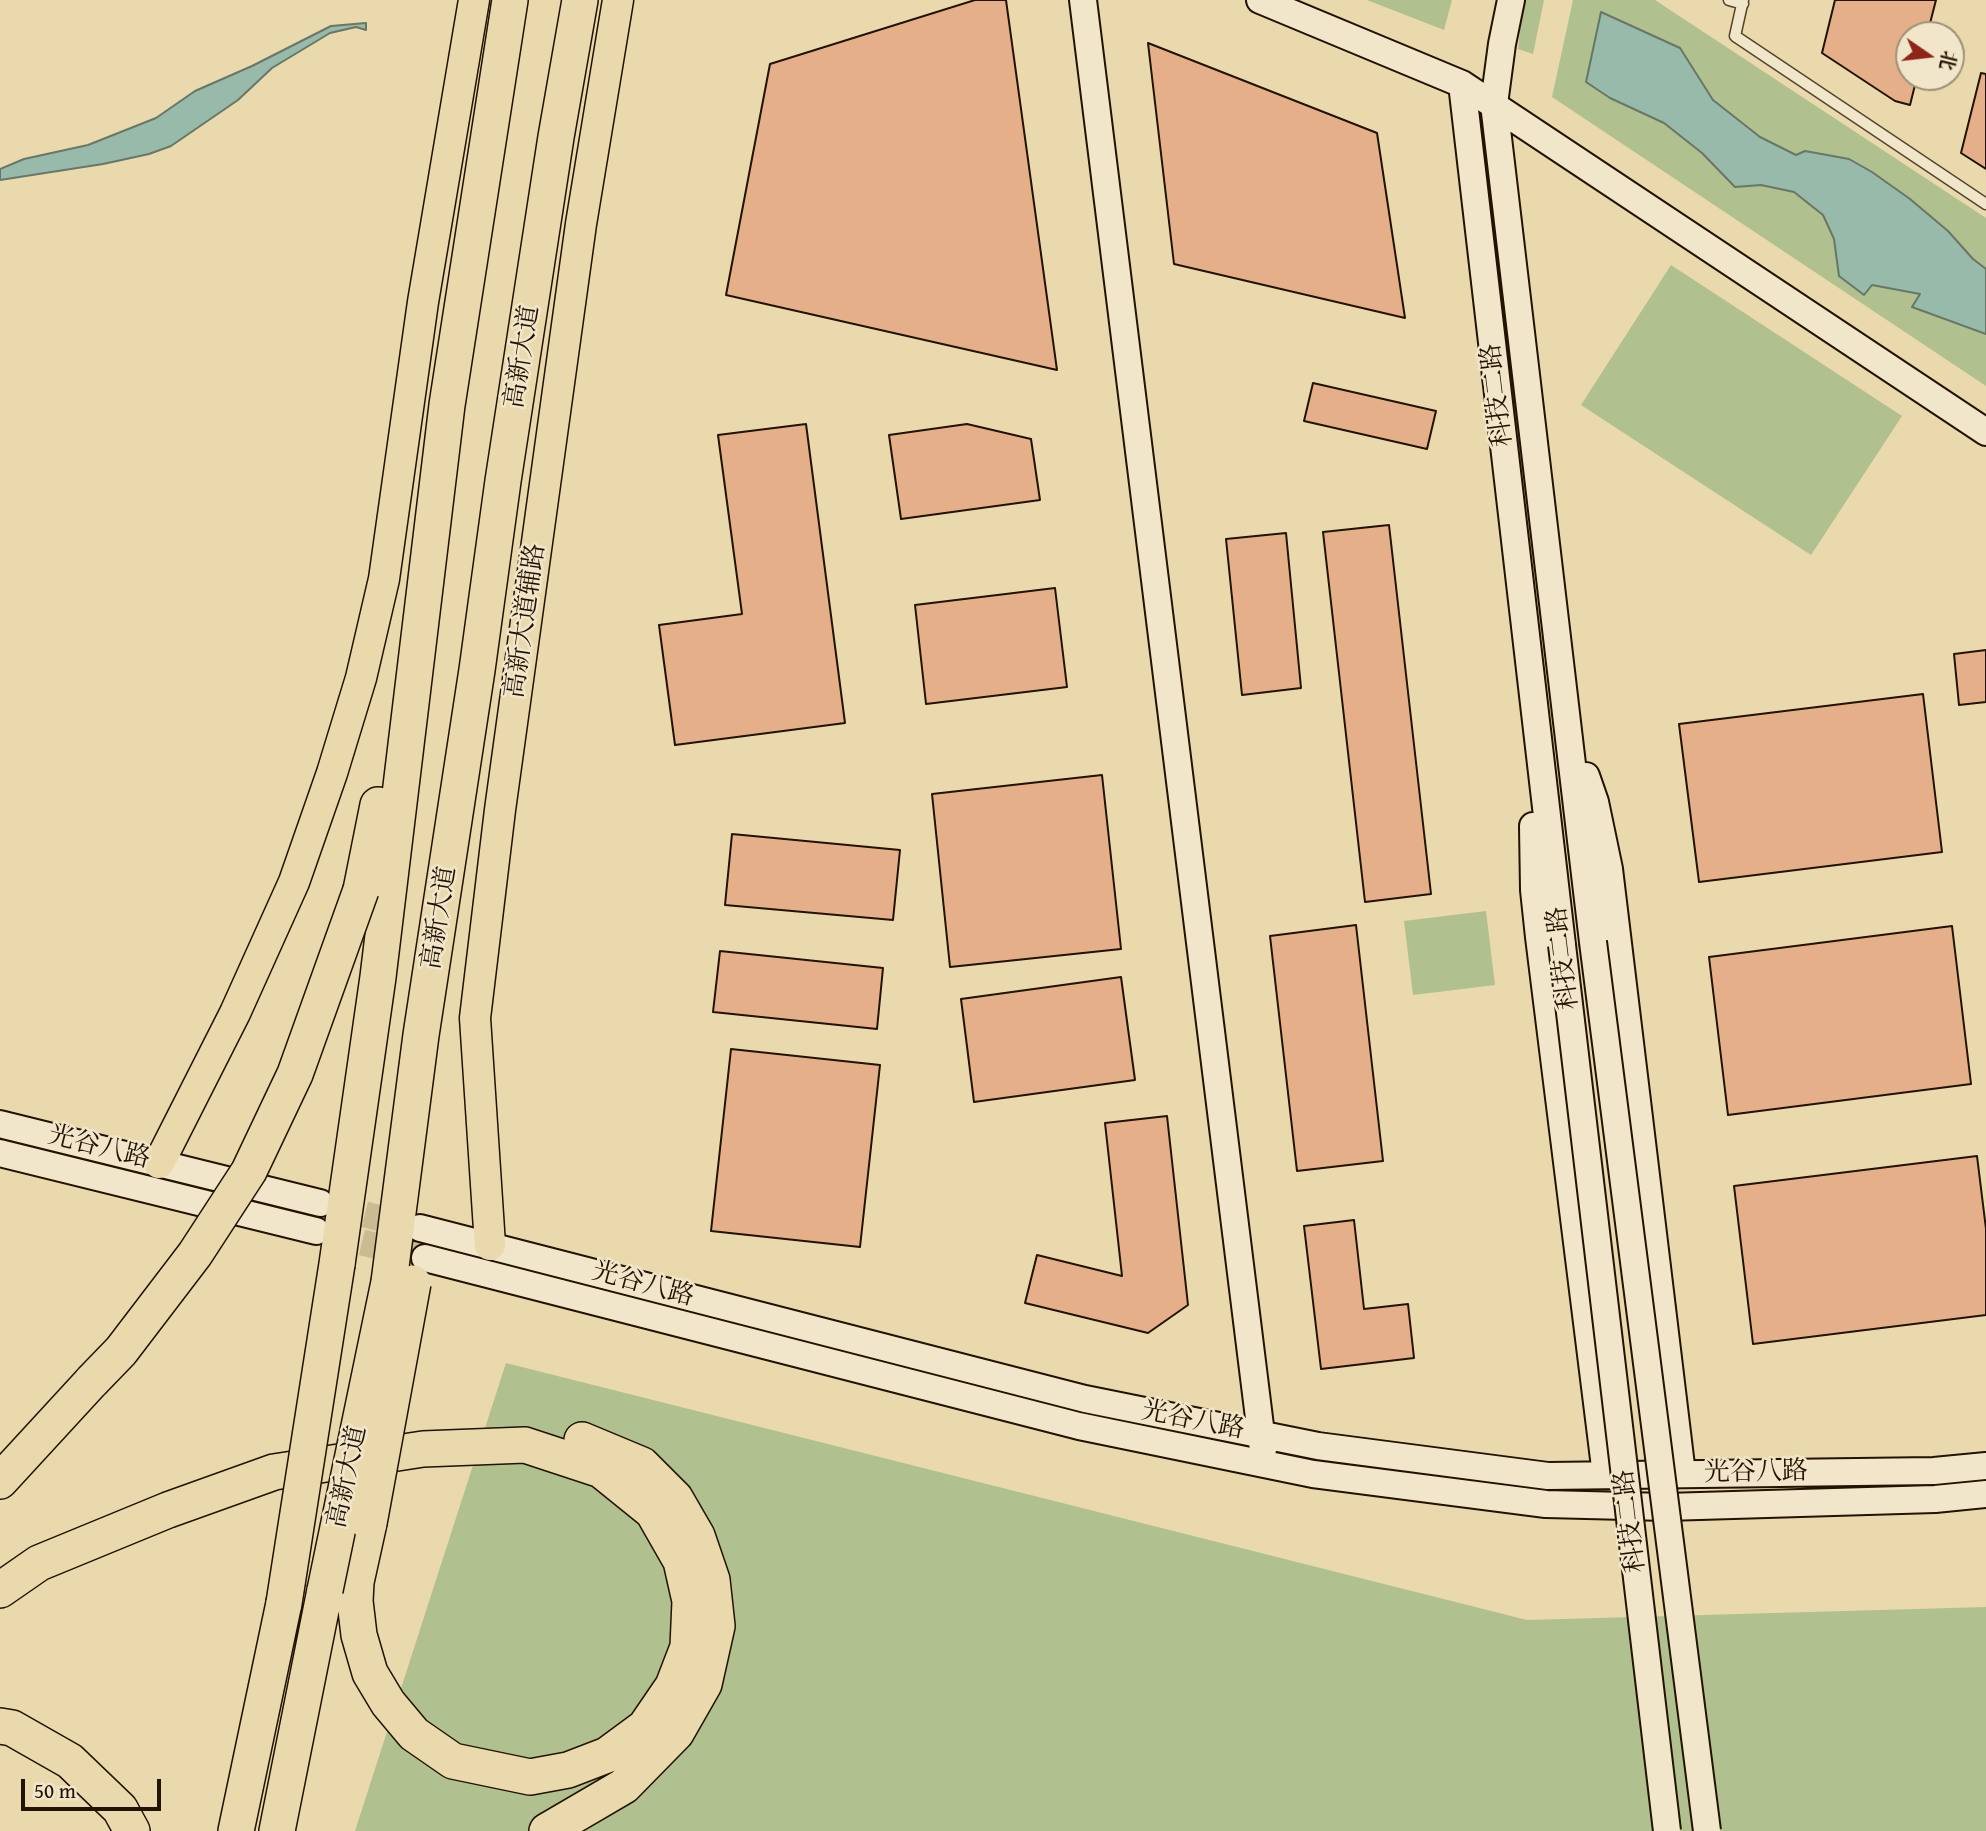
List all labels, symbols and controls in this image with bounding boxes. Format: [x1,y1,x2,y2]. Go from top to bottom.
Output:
north arrow [1895,21,1965,91]
text: 北 [1933,48,1964,73]
street label: 高新大道 [499,303,547,411]
street label: 科技二路 [1476,341,1520,449]
street label: 高新大道辅路 [500,542,552,700]
street label: 高新大道 [416,864,464,972]
street label: 科技二路 [1542,904,1586,1012]
street label: 光谷八路 [45,1120,153,1176]
street label: 光谷八路 [589,1256,697,1314]
street label: 光谷八路 [1139,1396,1247,1446]
street label: 高新大道 [322,1423,374,1531]
street label: 光谷八路 [1704,1456,1808,1490]
street label: 科技二路 [1609,1467,1653,1575]
scale bar [24,1764,164,1808]
text: 50 m [34,1775,76,1806]

